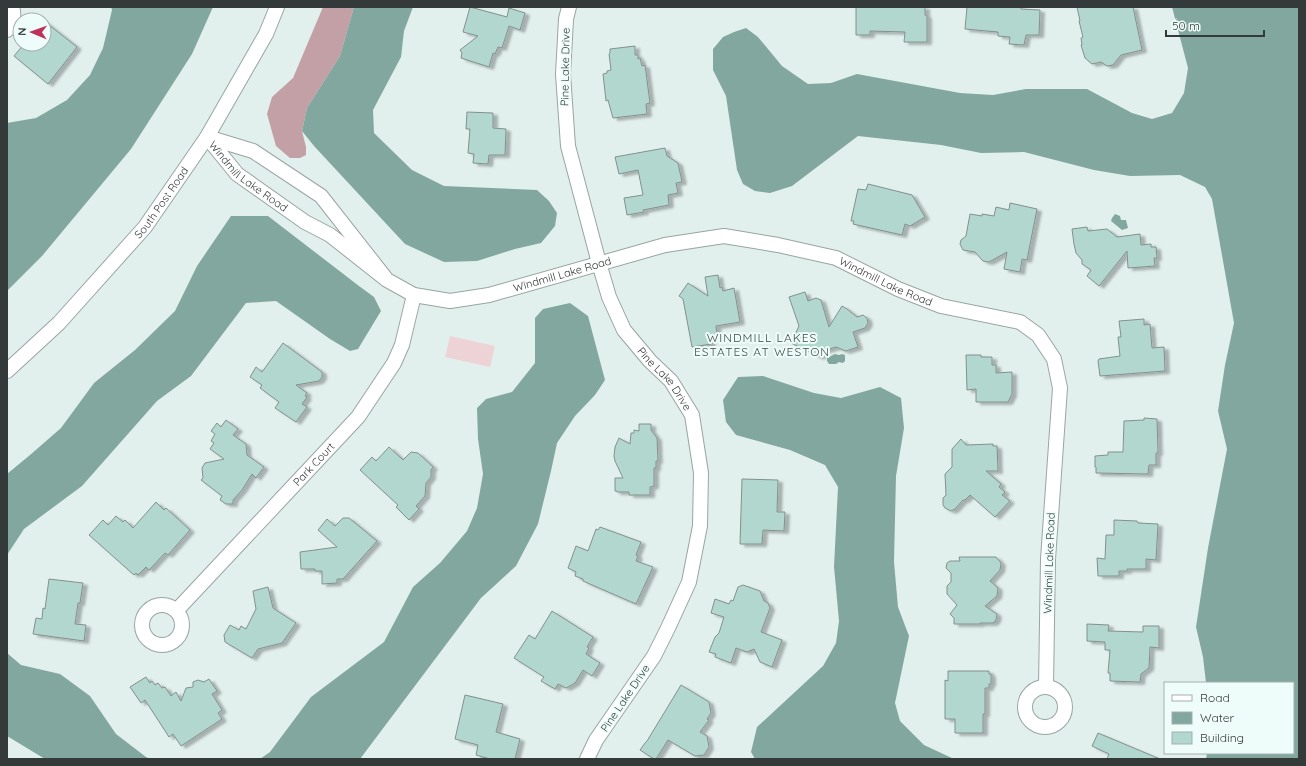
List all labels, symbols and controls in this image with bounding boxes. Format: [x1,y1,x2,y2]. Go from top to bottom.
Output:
north arrow [12,12,52,52]
scale bar [1166,12,1264,38]
text: 50 m [1172,18,1200,33]
text: N [15,27,29,36]
street label: Pine Lake Drive [557,28,573,106]
street label: Windmill Lake Road [206,138,291,215]
street label: South Post Road [131,164,191,241]
street label: Windmill Lake Road [512,254,613,295]
street label: Windmill Lake Road [837,254,935,309]
district label: WINDMILL LAKES ESTATES AT WESTON [694,330,830,359]
street label: Pine Lake Drive [634,344,695,413]
street label: Park Court [290,439,338,489]
street label: Windmill Lake Road [1040,512,1058,614]
street label: Pine Lake Drive [597,662,653,734]
legend [1164,682,1294,754]
text: Road [1200,690,1230,705]
text: Water [1200,710,1235,725]
text: Building [1200,730,1244,745]

